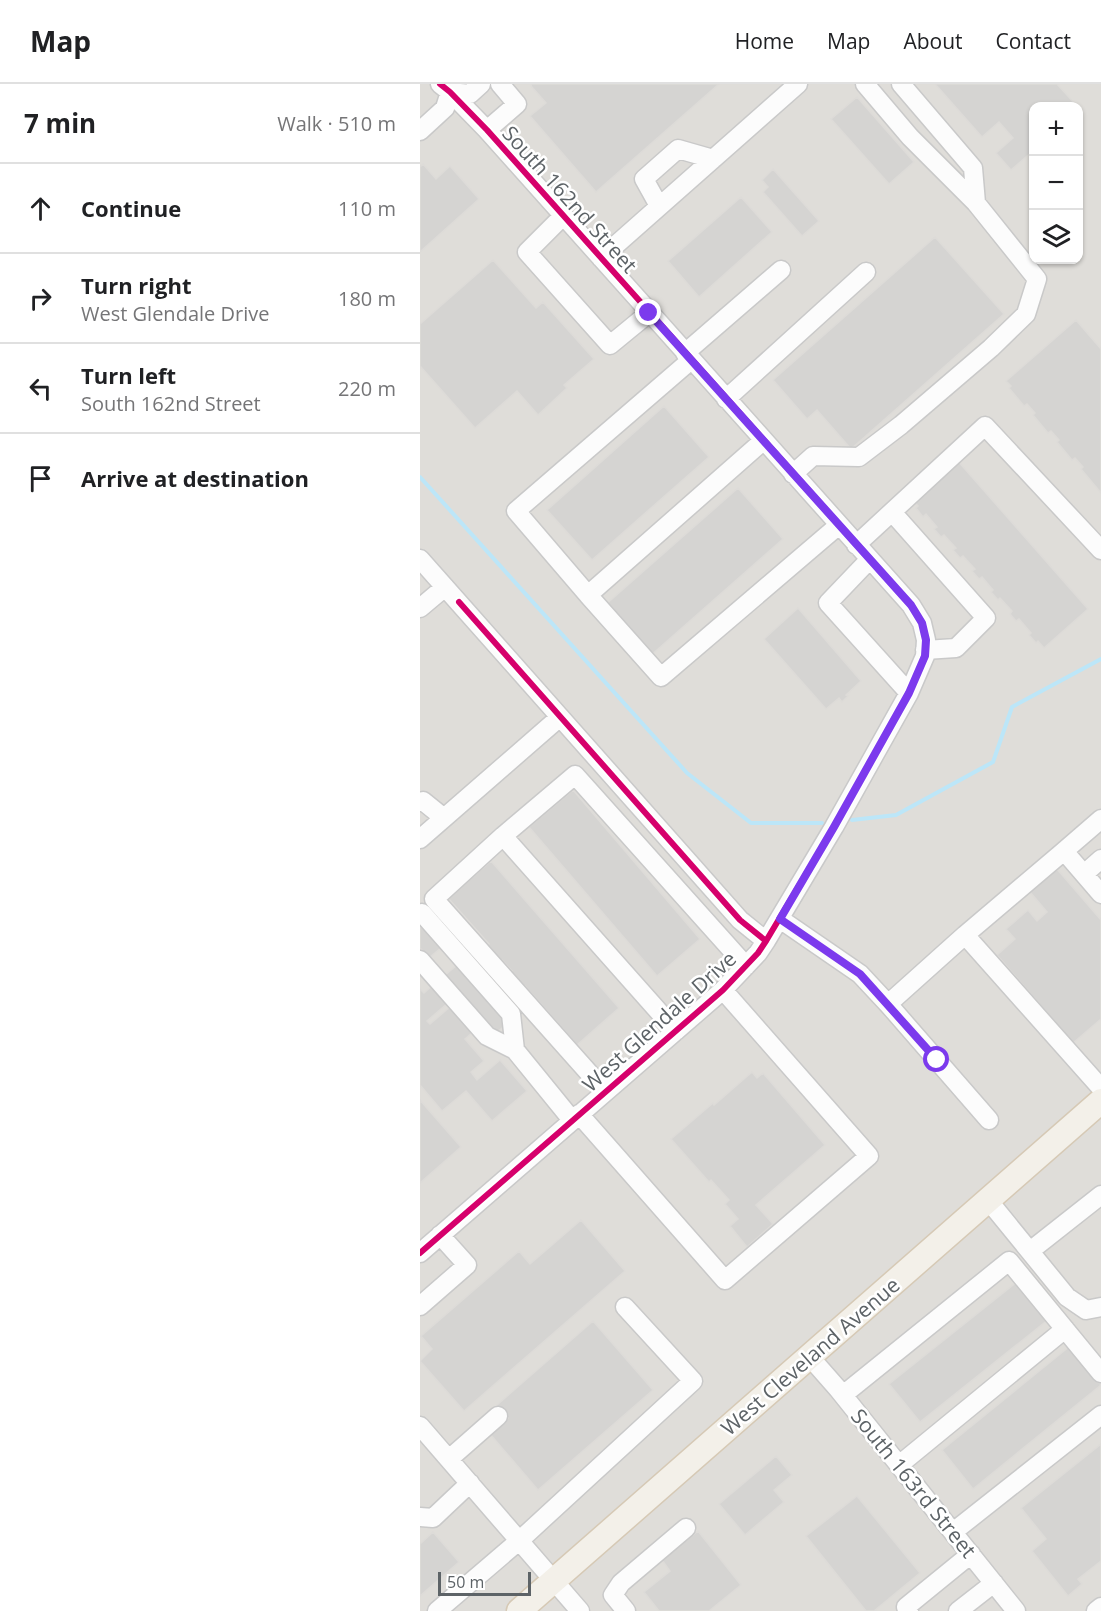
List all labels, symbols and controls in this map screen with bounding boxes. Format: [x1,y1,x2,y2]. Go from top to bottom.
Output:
text: Map [30,22,91,60]
text: Home [735,27,794,55]
text: Map [827,27,870,55]
text: About [903,27,963,55]
text: Contact [996,27,1071,55]
map controls [1029,102,1083,264]
button: + [1029,102,1083,156]
text: 7 min [24,105,96,141]
text: Walk · 510 m [277,110,396,137]
street label: South 162nd Street [496,120,644,278]
button: − [1029,156,1083,210]
icon: ahead [24,192,57,225]
text: Continue [81,193,181,223]
text: 110 m [338,195,396,222]
button: layers [1029,210,1083,264]
text: Turn right [81,270,192,300]
icon: right [24,282,57,315]
text: 180 m [338,285,396,312]
route end [635,299,661,325]
text: West Glendale Drive [81,300,269,327]
text: Turn left [81,360,176,390]
icon: left [24,372,57,405]
text: 220 m [338,375,396,402]
text: South 162nd Street [81,390,261,417]
icon: arrive [24,462,57,495]
text: Arrive at destination [81,463,309,493]
street label: West Glendale Drive [576,944,742,1098]
route start [923,1046,949,1072]
street label: West Cleveland Avenue [715,1271,905,1441]
street label: South 163rd Street [845,1403,983,1563]
scale bar [438,1569,531,1596]
text: 50 m [447,1571,484,1593]

